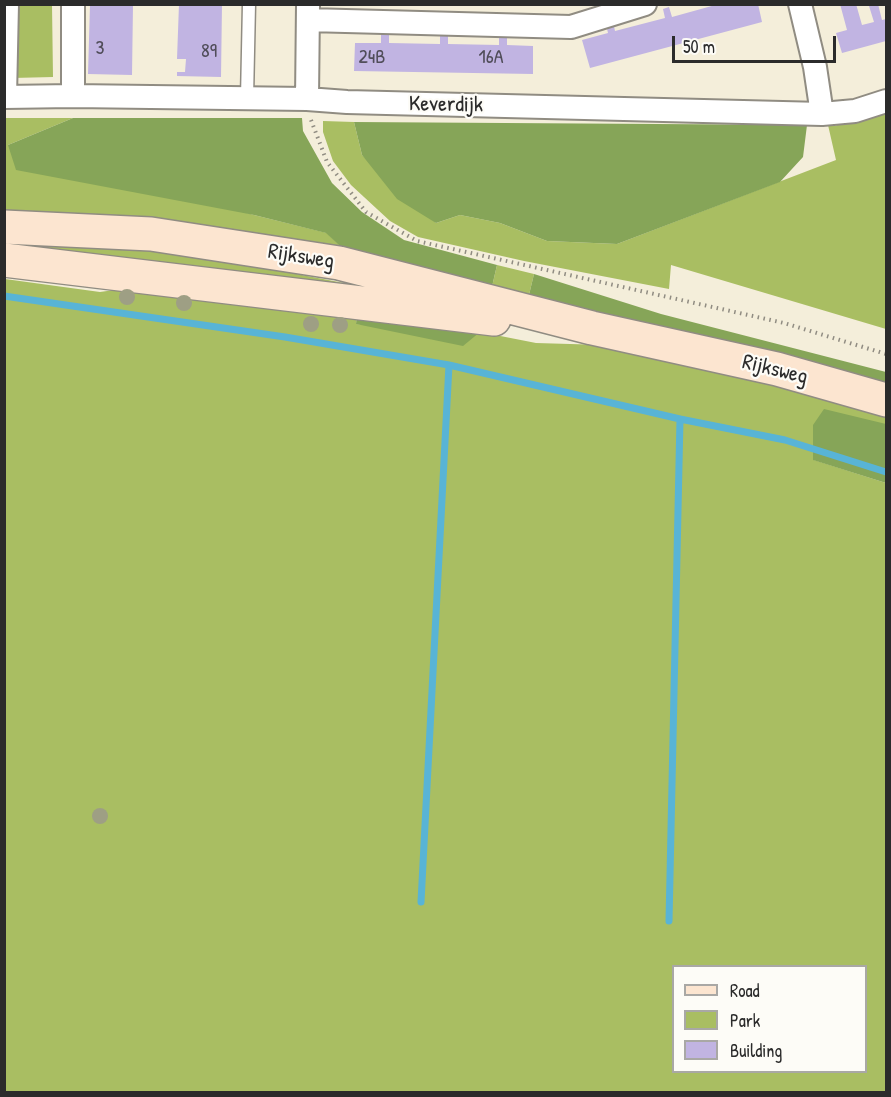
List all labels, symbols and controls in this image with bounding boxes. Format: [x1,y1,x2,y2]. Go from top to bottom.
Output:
scale bar [675,24,838,62]
text: 50 m [683,34,715,59]
house number: 3 [96,37,104,61]
house number: 89 [201,40,217,64]
house number: 24B [359,46,385,70]
house number: 16A [479,46,503,70]
street label: Keverdijk [409,91,483,119]
street label: Rijksweg [266,239,336,275]
street label: Rijksweg [740,349,810,391]
legend [672,965,867,1073]
text: Road [730,978,760,1003]
text: Park [730,1008,760,1033]
text: Building [730,1038,782,1063]

